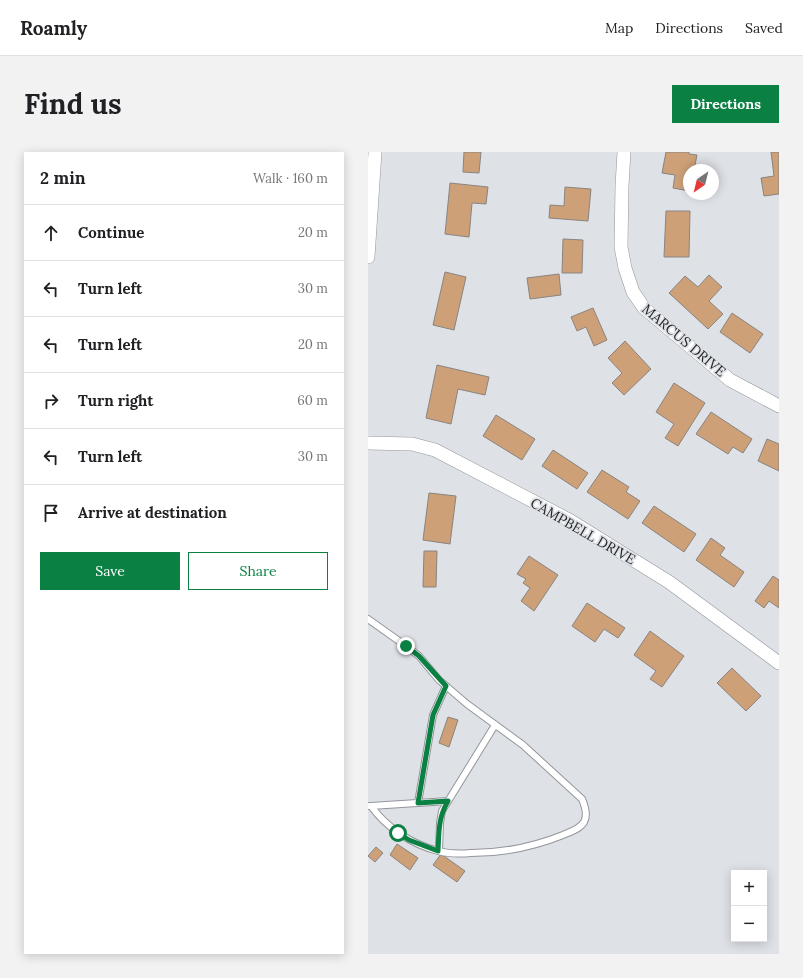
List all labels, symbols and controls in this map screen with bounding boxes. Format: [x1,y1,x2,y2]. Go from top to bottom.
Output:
text: Roamly [20,16,87,40]
text: Map [605,19,633,37]
text: Directions [655,19,723,37]
text: Saved [745,19,783,37]
button: Directions [672,85,779,123]
text: Find us [24,86,122,122]
north arrow [683,164,719,200]
text: 2 min [40,167,86,189]
text: Walk · 160 m [253,170,328,187]
icon: ahead [40,222,62,244]
text: Continue [78,223,144,242]
text: 20 m [298,224,328,241]
icon: left [40,278,62,300]
text: Turn left [78,279,142,298]
text: 30 m [298,280,328,297]
street label: MARCUS DRIVE [638,300,730,380]
icon: left [40,334,62,356]
text: Turn left [78,335,142,354]
text: 20 m [298,336,328,353]
icon: right [40,390,62,412]
text: Turn right [78,391,154,410]
text: 60 m [297,392,328,409]
icon: left [40,446,62,468]
text: Turn left [78,447,142,466]
text: 30 m [298,448,328,465]
street label: CAMPBELL DRIVE [527,494,639,569]
icon: arrive [40,502,62,524]
text: Arrive at destination [78,503,227,522]
button: Save [40,552,180,590]
button: Share [188,552,328,590]
route end [397,637,415,655]
route start [389,824,407,842]
map controls [731,870,767,942]
button: + [731,870,767,906]
button: − [731,906,767,942]

